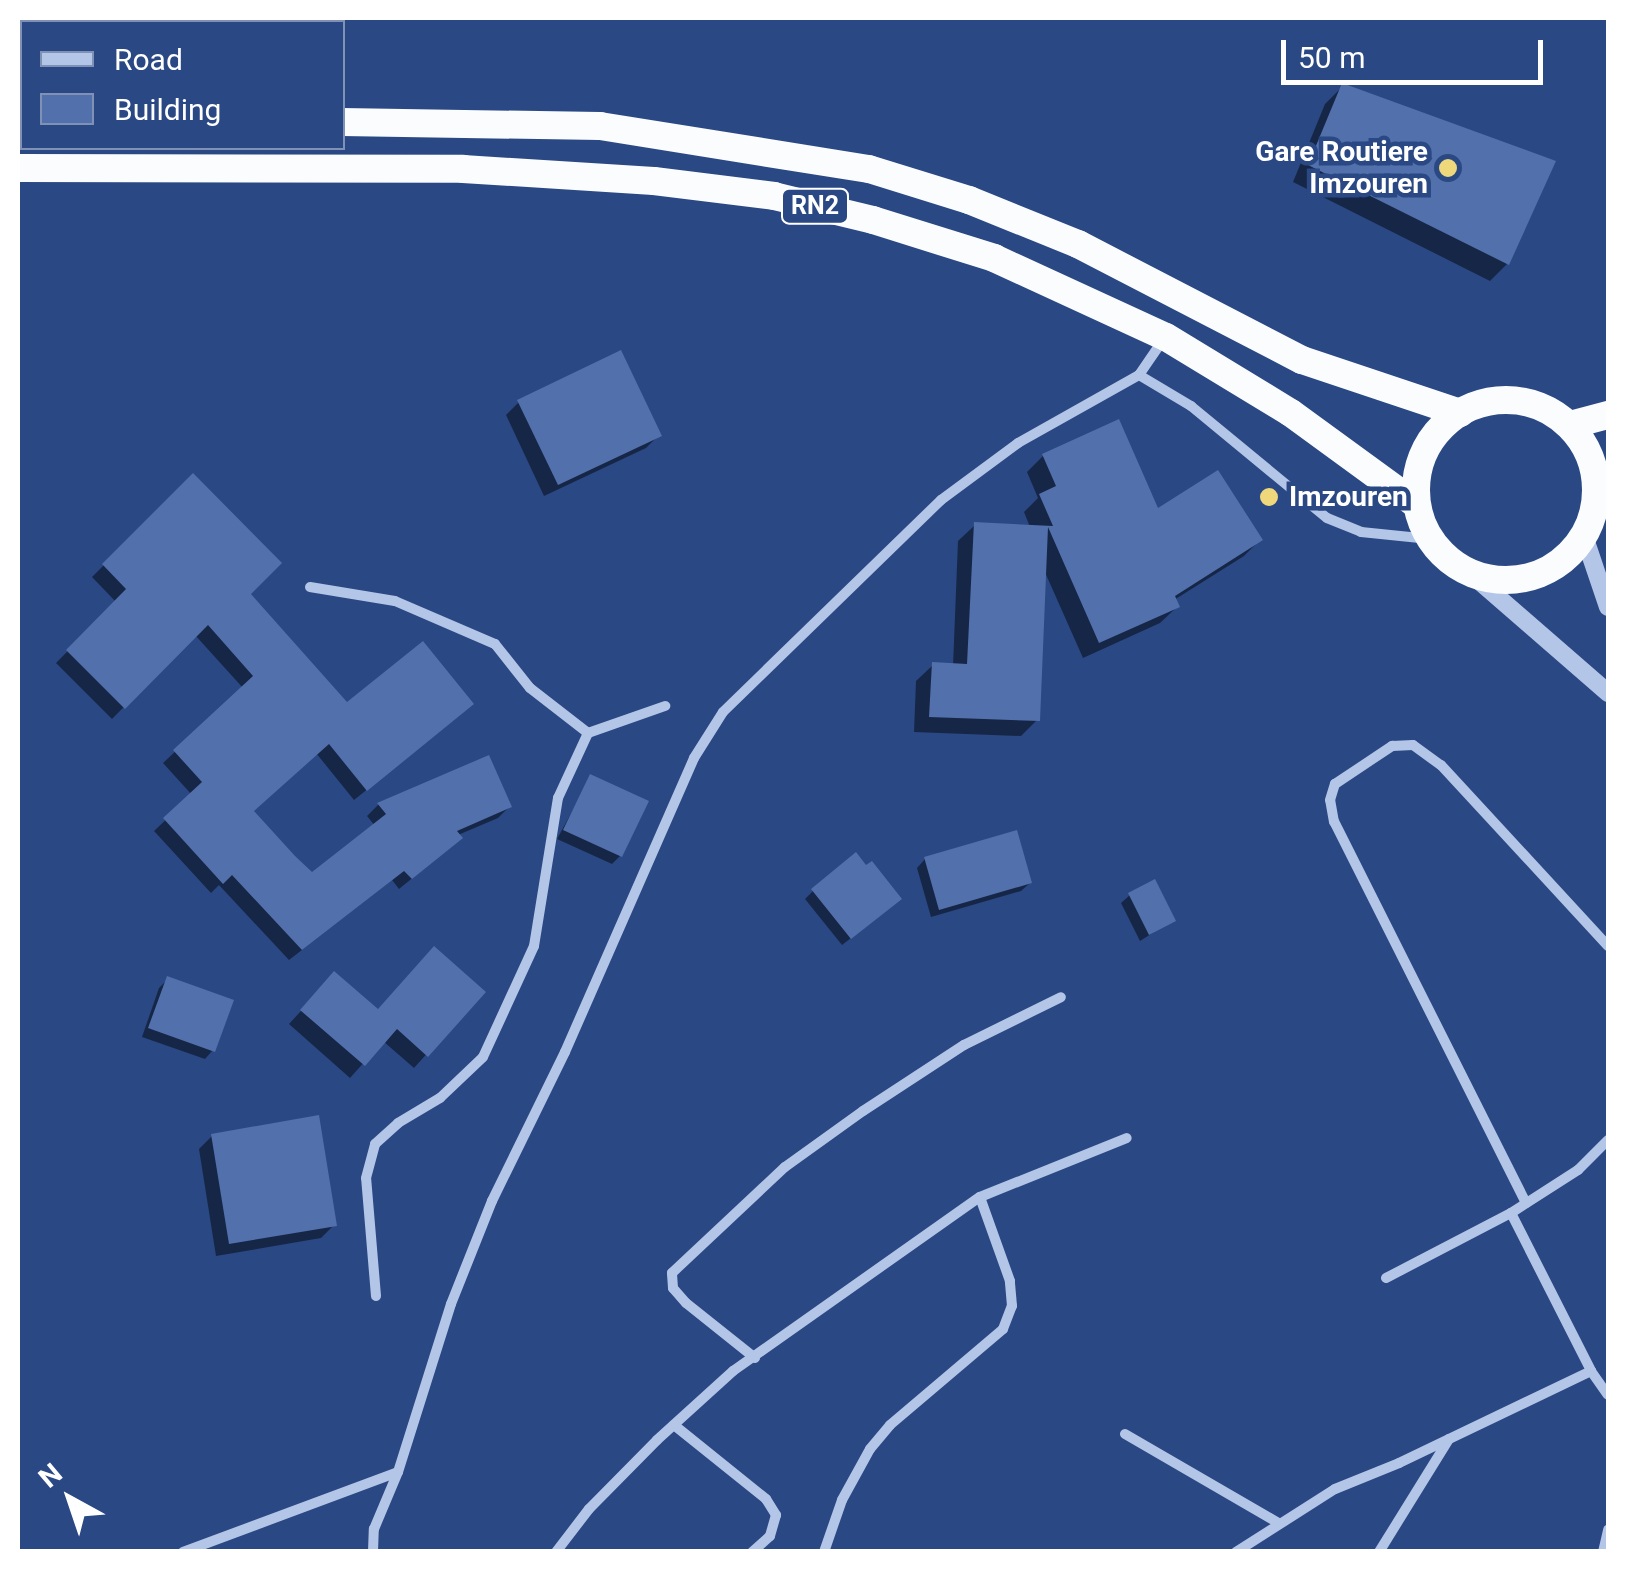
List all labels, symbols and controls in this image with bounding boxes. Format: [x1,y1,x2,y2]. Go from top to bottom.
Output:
legend [20,20,345,150]
scale bar [1286,20,1548,82]
text: 50 m [1298,40,1365,75]
text: Road [114,42,183,77]
text: Building [114,92,221,127]
place label: Gare Routiere Imzouren [1255,135,1428,201]
marker: Gare Routiere Imzouren [1437,157,1459,179]
road number: RN2 [780,186,850,226]
place label: Imzouren [1289,480,1408,514]
marker: Imzouren [1258,486,1280,508]
north arrow [20,1449,120,1549]
text: N [32,1457,69,1495]

